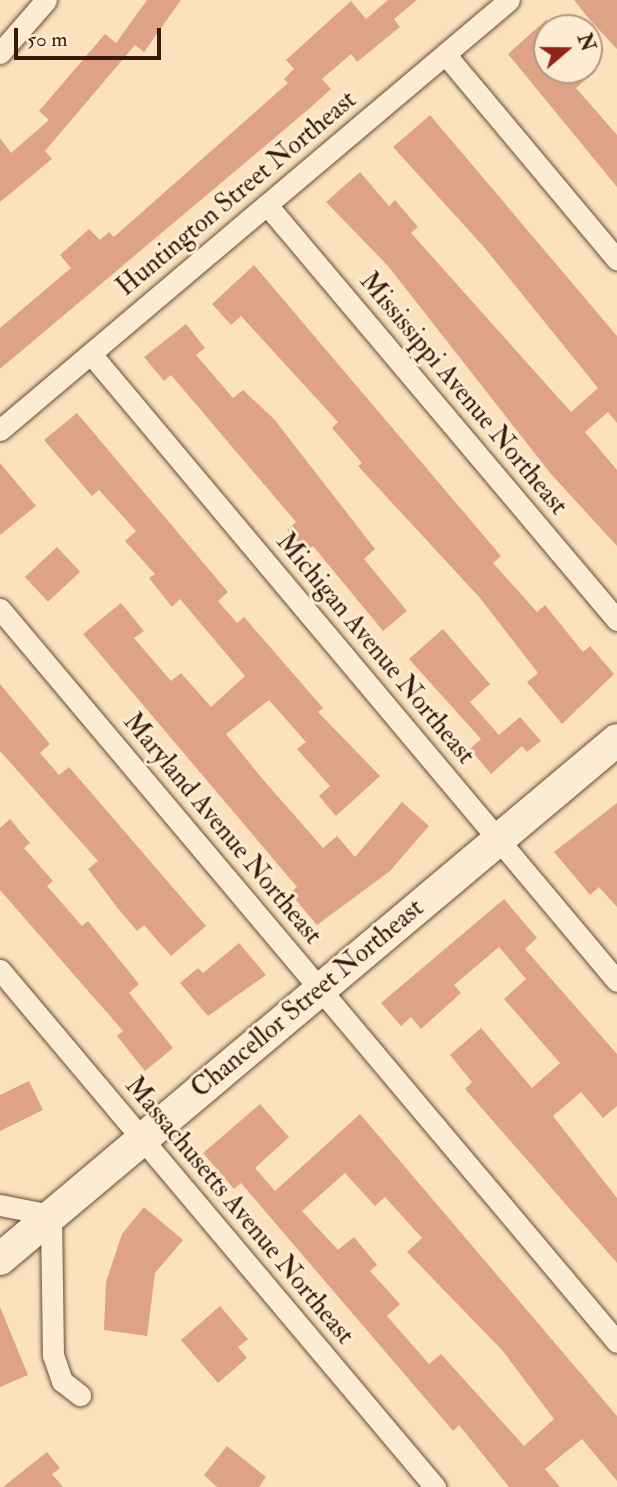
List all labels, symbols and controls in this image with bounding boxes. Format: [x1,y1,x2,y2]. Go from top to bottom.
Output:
scale bar [18,14,164,58]
north arrow [533,14,603,84]
text: 50 m [27,26,68,53]
text: N [572,30,600,55]
street label: Huntington Street Northeast [111,85,363,303]
street label: Mississippi Avenue Northeast [353,267,573,521]
street label: Michigan Avenue Northeast [269,527,481,771]
street label: Maryland Avenue Northeast [116,707,328,951]
street label: Chancellor Street Northeast [186,893,430,1105]
street label: Massachusetts Avenue Northeast [118,1071,360,1351]

